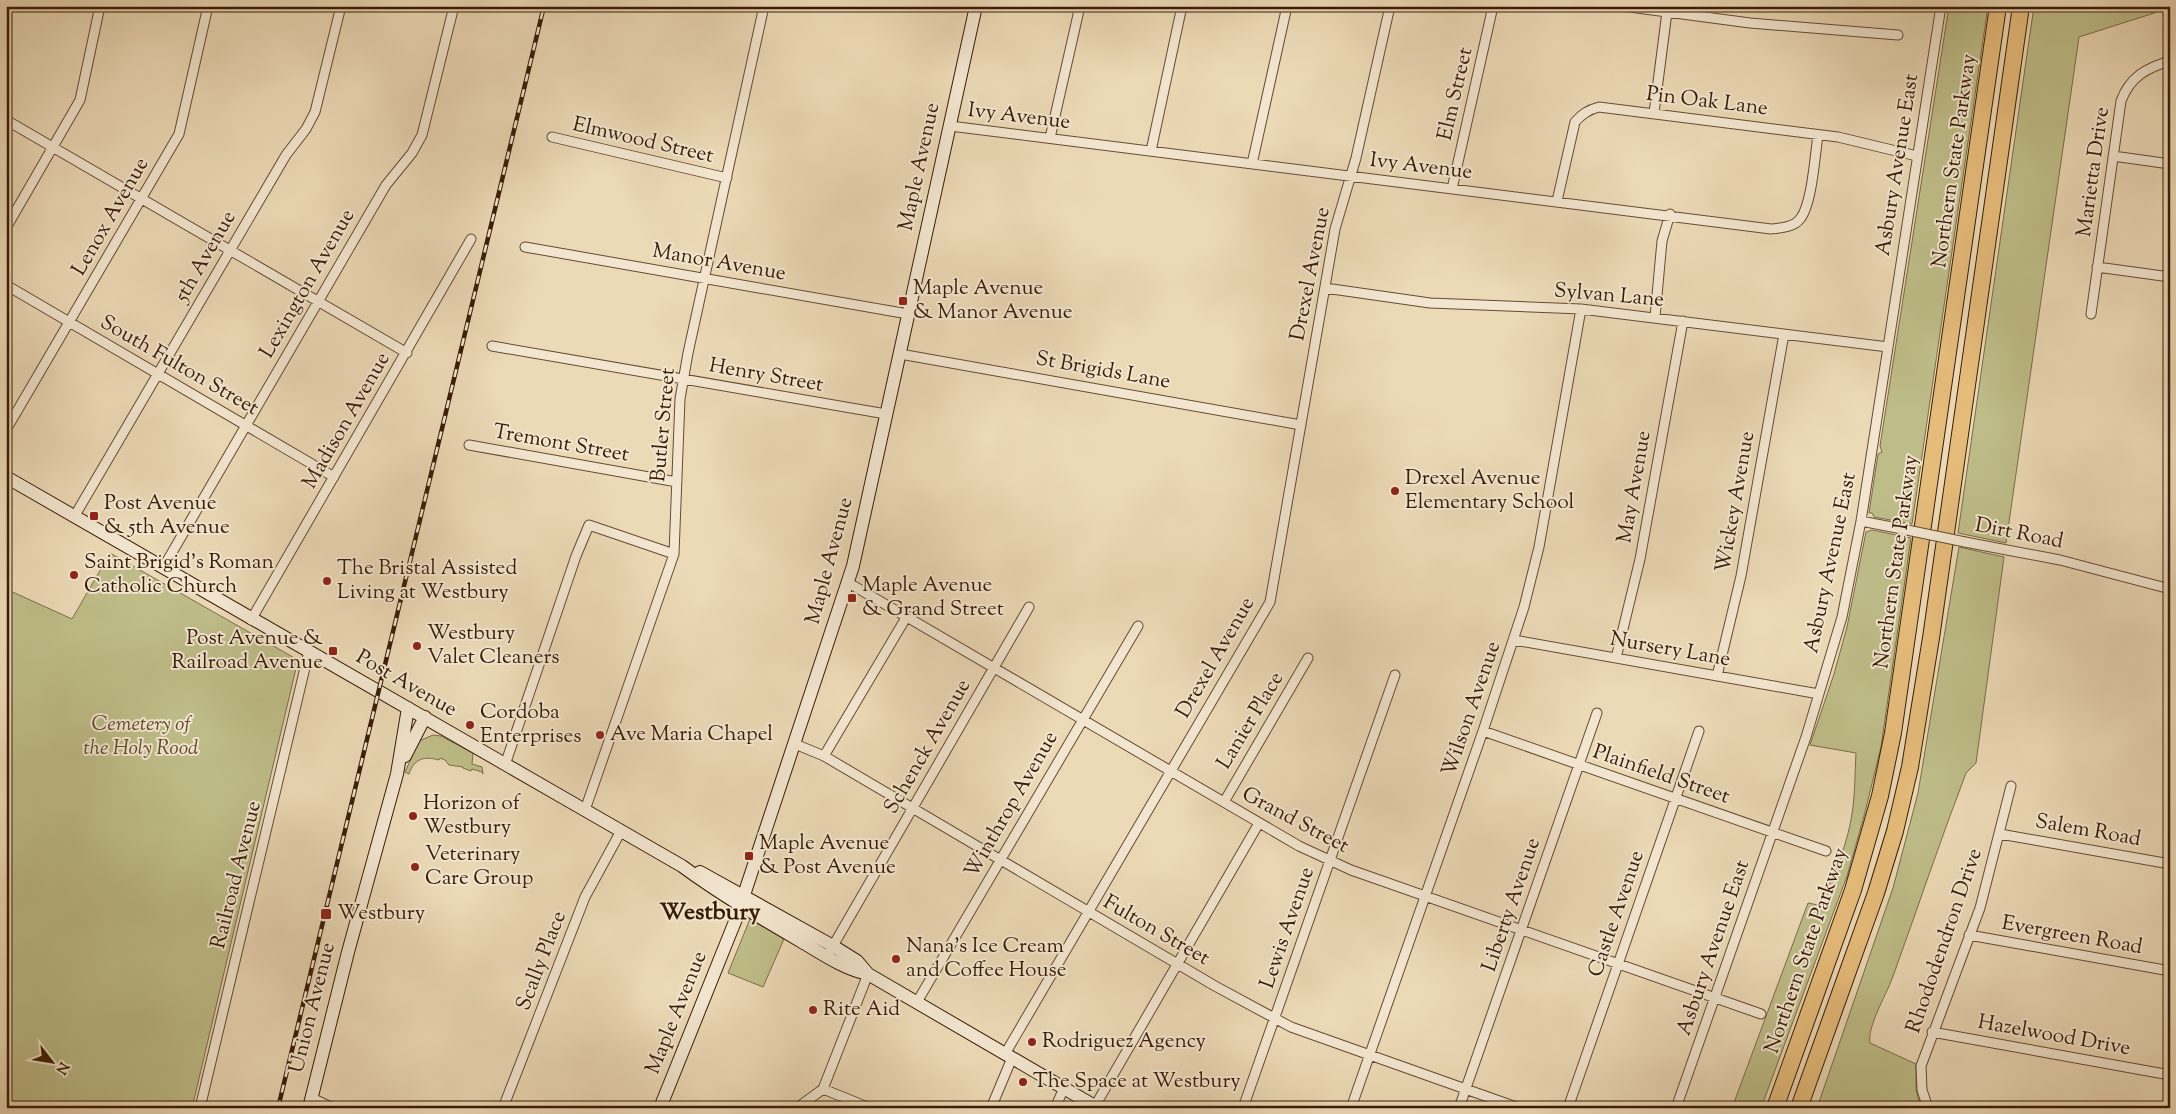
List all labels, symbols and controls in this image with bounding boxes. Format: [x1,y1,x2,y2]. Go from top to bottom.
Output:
street label: Elm Street [1431,45,1481,143]
street label: Northern State Parkway [1925,52,1985,270]
street label: Asbury Avenue East [1869,72,1927,258]
street label: Pin Oak Lane [1645,80,1769,124]
street label: Ivy Avenue [966,96,1072,138]
street label: Maple Avenue [892,100,948,234]
street label: Marietta Drive [2070,105,2118,239]
street label: Elmwood Street [570,110,716,172]
street label: Ivy Avenue [1368,146,1474,188]
street label: Lenox Avenue [65,152,157,282]
street label: Lexington Avenue [253,204,363,364]
street label: Drexel Avenue [1283,205,1339,343]
street label: 5th Avenue [167,206,244,309]
street label: Manor Avenue [650,236,788,290]
place label: Maple Avenue & Manor Avenue [913,274,1073,328]
street label: Sylvan Lane [1553,276,1665,316]
marker: Maple Avenue & Manor Avenue [897,295,909,307]
street label: South Fulton Street [94,308,264,424]
street label: St Brigids Lane [1033,344,1173,398]
street label: Madison Avenue [296,347,398,495]
street label: Henry Street [706,351,826,401]
street label: Butler Street [644,367,684,483]
street label: Tremont Street [491,417,631,471]
street label: May Avenue [1610,428,1660,546]
street label: Wickey Avenue [1709,429,1763,575]
street label: Northern State Parkway [1867,453,1927,671]
place label: Drexel Avenue Elementary School [1405,464,1575,518]
street label: Asbury Avenue East [1797,470,1865,656]
marker: Drexel Avenue Elementary School [1389,485,1401,497]
place label: Post Avenue & 5th Avenue [104,489,230,543]
street label: Maple Avenue [799,494,861,628]
marker: Post Avenue & 5th Avenue [88,510,100,522]
street label: Dirt Road [1972,511,2066,557]
place label: Saint Brigid's Roman Catholic Church [84,548,274,602]
place label: The Bristal Assisted Living at Westbury [337,554,517,608]
marker: Saint Brigid's Roman Catholic Church [68,569,80,581]
place label: Maple Avenue & Grand Street [862,571,1004,625]
marker: The Bristal Assisted Living at Westbury [321,575,333,587]
marker: Maple Avenue & Grand Street [846,592,858,604]
street label: Drexel Avenue [1169,592,1263,724]
place label: Westbury Valet Cleaners [427,619,560,673]
place label: Post Avenue & Railroad Avenue [171,624,323,678]
street label: Nursery Lane [1607,625,1733,675]
street label: Wilson Avenue [1435,638,1509,780]
marker: Westbury Valet Cleaners [411,640,423,652]
street label: Post Avenue [350,643,462,725]
marker: Post Avenue & Railroad Avenue [327,645,339,657]
street label: Lanier Place [1210,667,1292,775]
street label: Schenck Avenue [877,674,979,820]
place label: Cordoba Enterprises [480,698,582,752]
park label: Cemetery of the Holy Rood [84,710,199,764]
marker: Cordoba Enterprises [464,719,476,731]
place label: Ave Maria Chapel [610,720,773,750]
street label: Winthrop Avenue [958,726,1066,884]
marker: Ave Maria Chapel [594,729,606,741]
street label: Plainfield Street [1588,738,1734,812]
street label: Grand Street [1236,780,1354,862]
place label: Horizon of Westbury [423,789,522,843]
street label: Railroad Avenue [204,798,270,952]
street label: Salem Road [2033,807,2143,855]
marker: Horizon of Westbury [407,810,419,822]
place label: Maple Avenue & Post Avenue [759,829,896,883]
street label: Liberty Avenue [1475,834,1549,976]
place label: Veterinary Care Group [425,840,533,894]
street label: Northern State Parkway [1758,844,1856,1058]
street label: Rhododendron Drive [1899,844,1991,1038]
street label: Castle Avenue [1581,847,1653,981]
marker: Maple Avenue & Post Avenue [743,850,755,862]
street label: Asbury Avenue East [1670,856,1758,1040]
marker: Veterinary Care Group [409,861,421,873]
street label: Lewis Avenue [1253,863,1323,993]
street label: Fulton Street [1097,888,1215,974]
district label: Westbury [660,896,760,930]
place label: Westbury [337,899,426,929]
marker: Westbury [319,907,333,921]
street label: Scally Place [509,907,575,1015]
street label: Evergreen Road [1999,909,2145,963]
place label: Nana's Ice Cream and Coffee House [906,932,1067,986]
street label: Union Avenue [282,939,344,1077]
street label: Maple Avenue [639,947,715,1079]
marker: Nana's Ice Cream and Coffee House [890,953,902,965]
place label: Rite Aid [823,995,900,1025]
marker: Rite Aid [807,1004,819,1016]
street label: Hazelwood Drive [1975,1008,2133,1064]
place label: Rodriguez Agency [1042,1027,1207,1057]
north arrow [28,1036,78,1086]
marker: Rodriguez Agency [1026,1036,1038,1048]
text: N [50,1058,73,1078]
place label: The Space at Westbury [1033,1067,1241,1097]
marker: The Space at Westbury [1017,1076,1029,1088]

